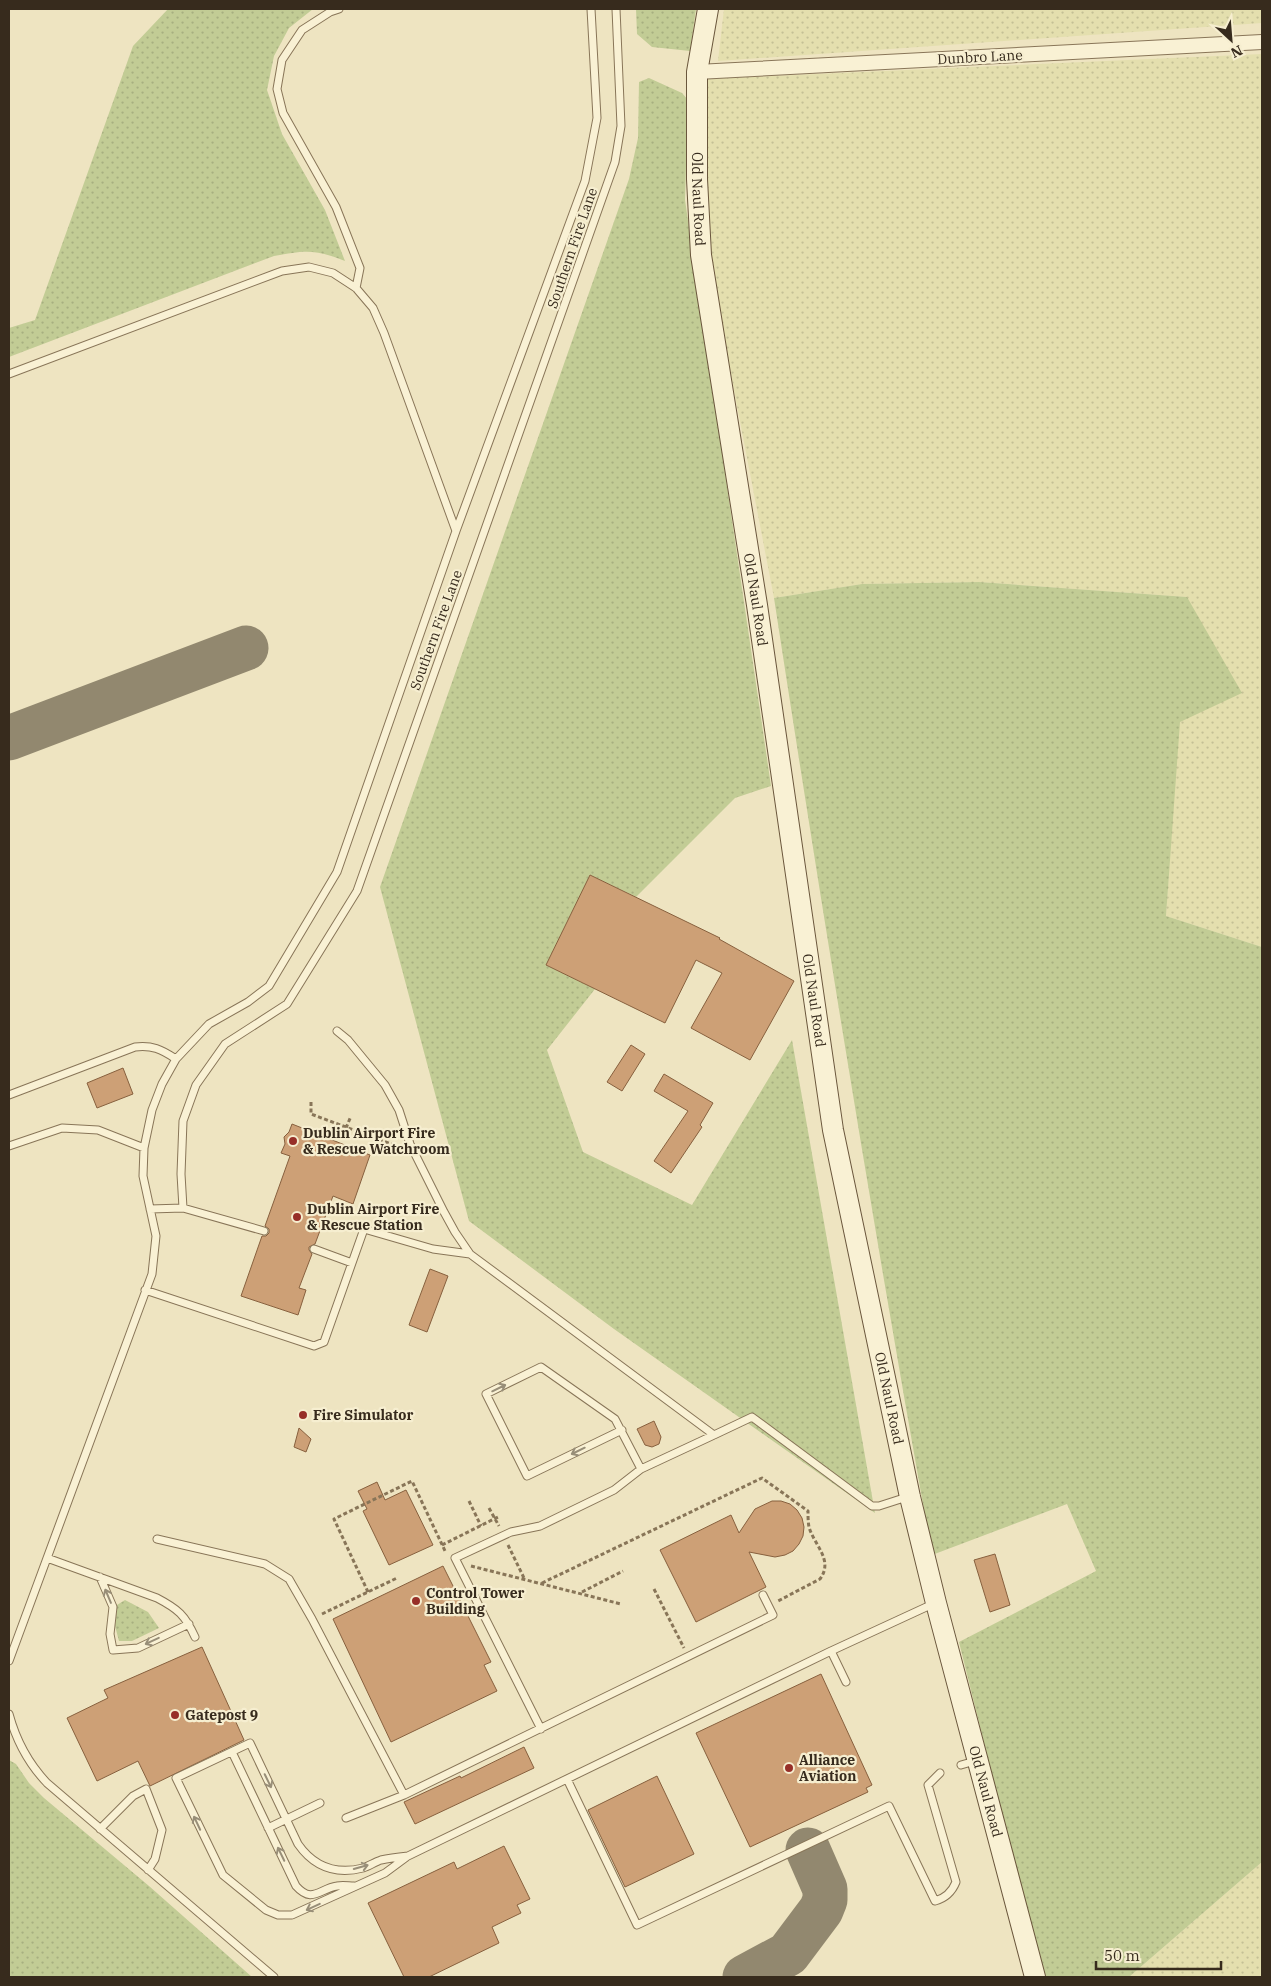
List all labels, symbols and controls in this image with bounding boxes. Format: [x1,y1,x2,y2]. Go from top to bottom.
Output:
north arrow [1206,15,1256,65]
text: N [1228,41,1246,62]
street label: Dunbro Lane [937,46,1023,68]
street label: Old Naul Road [688,152,710,247]
street label: Southern Fire Lane [543,185,601,311]
street label: Old Naul Road [740,552,772,648]
street label: Southern Fire Lane [406,567,466,693]
street label: Old Naul Road [799,953,830,1049]
place label: Dublin Airport Fire & Rescue Watchroom [303,1124,450,1158]
marker: Dublin Airport Fire & Rescue Watchroom [287,1135,299,1147]
place label: Dublin Airport Fire & Rescue Station [307,1200,439,1234]
marker: Dublin Airport Fire & Rescue Station [291,1211,303,1223]
street label: Old Naul Road [871,1350,908,1446]
one-way arrow [491,1382,506,1392]
place label: Fire Simulator [313,1406,413,1424]
marker: Fire Simulator [297,1409,309,1421]
one-way arrow [571,1447,586,1457]
place label: Control Tower Building [426,1584,525,1618]
one-way arrow [103,1589,113,1604]
marker: Control Tower Building [410,1595,422,1607]
one-way arrow [145,1637,160,1647]
place label: Gatepost 9 [185,1706,258,1724]
marker: Gatepost 9 [169,1709,181,1721]
street label: Old Naul Road [965,1744,1007,1840]
place label: Alliance Aviation [799,1751,856,1785]
marker: Alliance Aviation [783,1762,795,1774]
one-way arrow [264,1773,273,1788]
one-way arrow [192,1816,202,1831]
one-way arrow [276,1847,285,1862]
one-way arrow [353,1862,369,1872]
one-way arrow [305,1902,320,1912]
scale bar [1096,1938,1221,1970]
text: 50 m [1104,1946,1140,1965]

